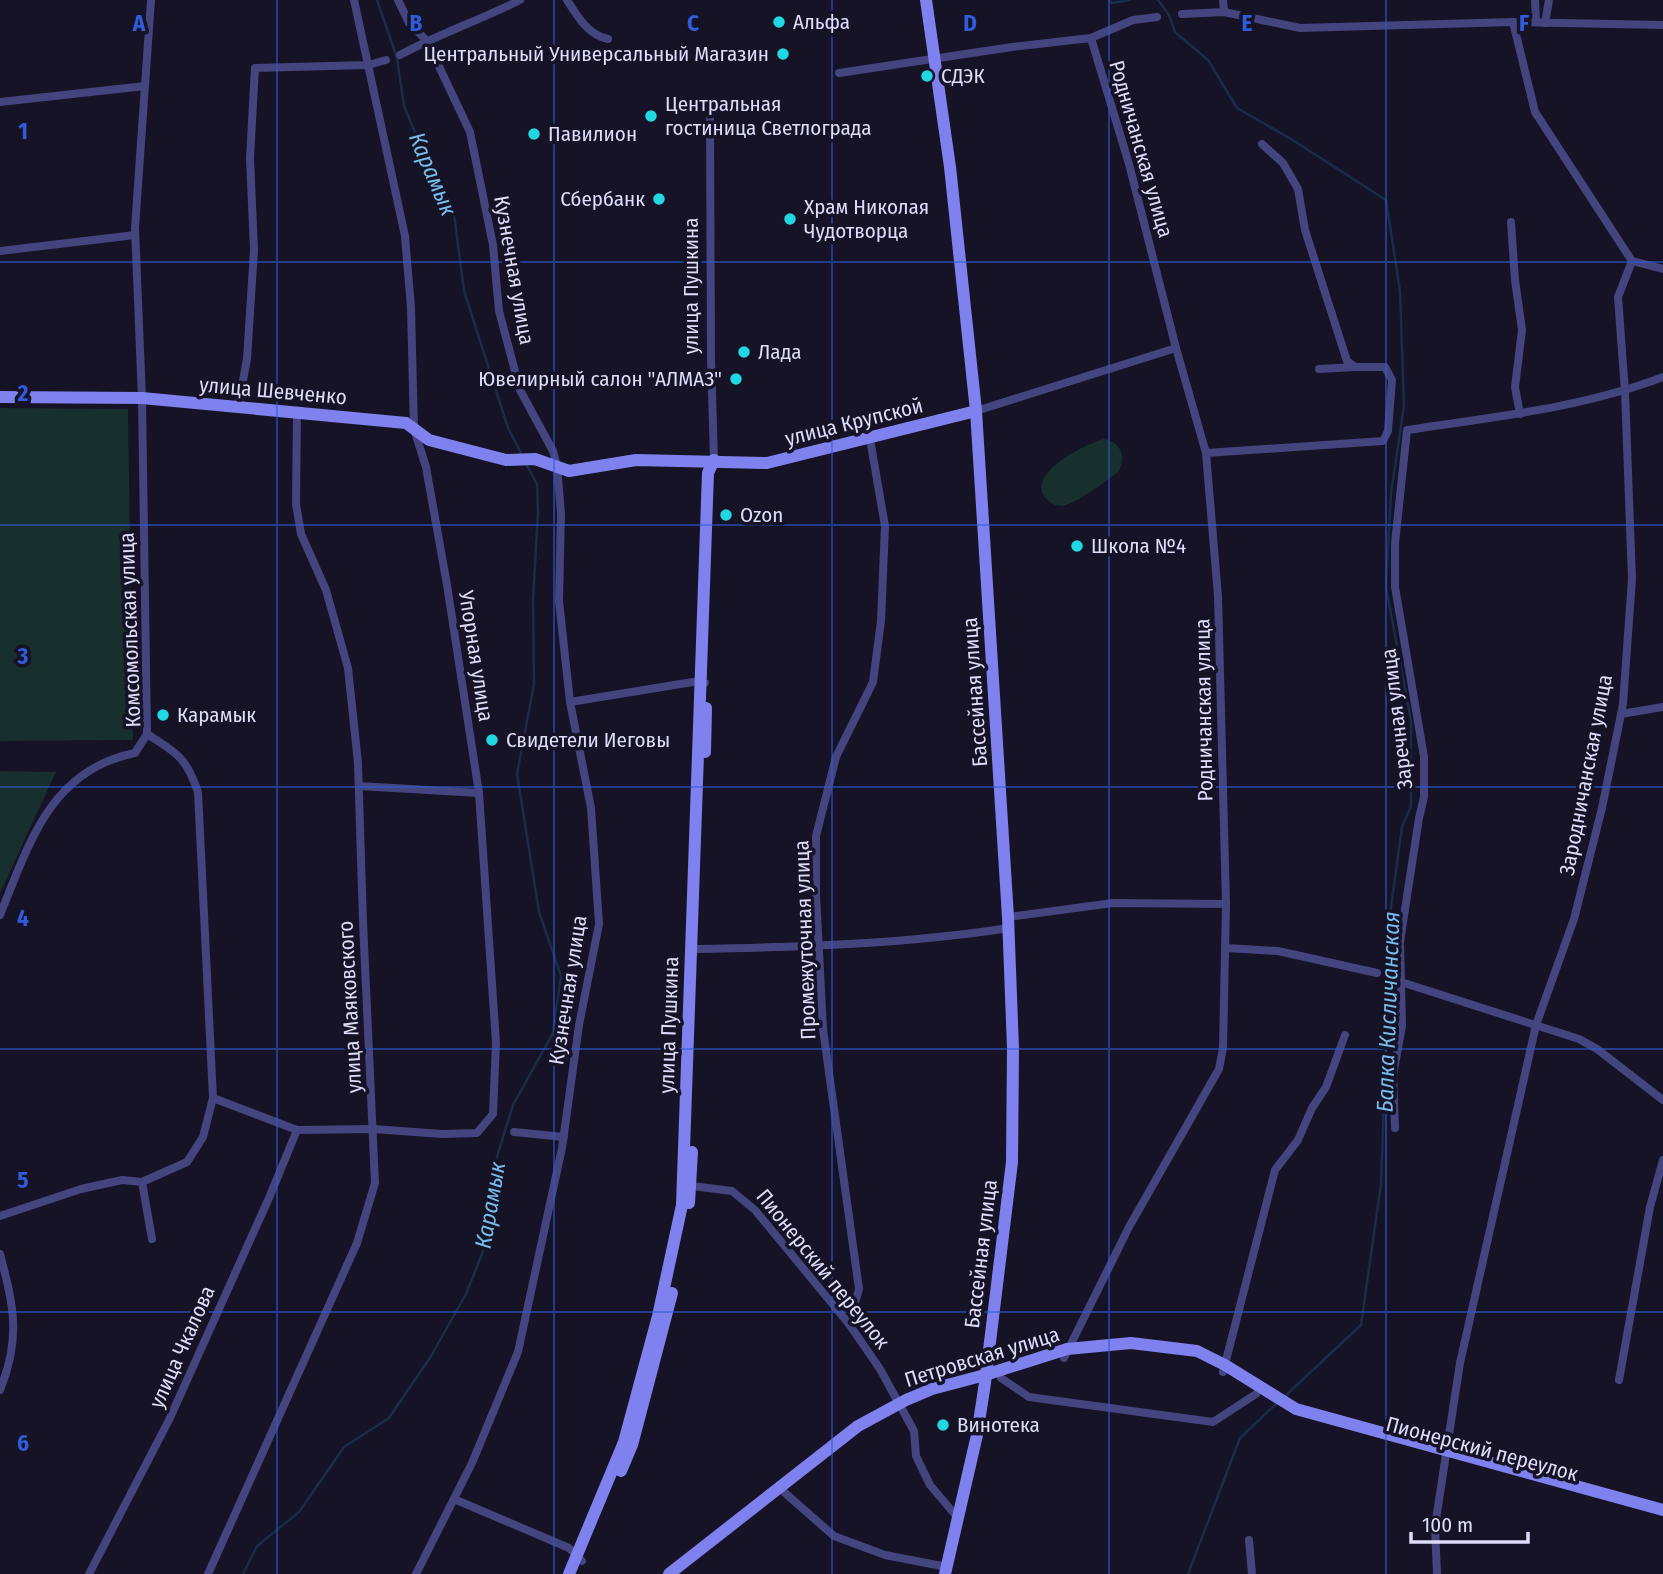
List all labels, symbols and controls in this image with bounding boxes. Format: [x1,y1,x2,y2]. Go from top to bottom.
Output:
text: A [132,9,146,37]
text: B [410,9,423,37]
text: C [687,9,699,37]
place label: Альфа [793,9,850,35]
text: D [963,9,977,37]
text: E [1242,9,1253,37]
text: F [1519,9,1529,37]
marker: Альфа [771,14,787,30]
place label: Центральный Универсальный Магазин [423,41,769,67]
marker: Центральный Универсальный Магазин [775,46,791,62]
street label: Родничанская улица [1103,58,1179,240]
place label: СДЭК [941,63,985,89]
marker: СДЭК [919,68,935,84]
place label: Центральная гостиница Светлограда [665,91,872,141]
marker: Центральная гостиница Светлограда [643,108,659,124]
text: 1 [18,117,28,145]
place label: Павилион [548,121,637,147]
marker: Павилион [526,126,542,142]
water label: Карамык [403,128,463,220]
place label: Сбербанк [560,186,645,212]
marker: Сбербанк [651,191,667,207]
street label: Кузнечная улица [488,193,540,347]
place label: Храм Николая Чудотворца [804,194,929,244]
marker: Храм Николая Чудотворца [782,211,798,227]
street label: улица Пушкина [678,217,704,355]
place label: Лада [758,339,802,365]
marker: Лада [736,344,752,360]
place label: Ювелирный салон "АЛМАЗ" [478,366,722,392]
marker: Ювелирный салон "АЛМАЗ" [728,371,744,387]
street label: улица Шевченко [198,372,348,410]
text: 2 [17,379,29,407]
street label: улица Крупской [782,392,926,452]
place label: Ozon [740,502,783,528]
marker: Ozon [718,507,734,523]
street label: Комсомольская улица [114,532,146,728]
place label: Школа №4 [1091,533,1186,559]
marker: Школа №4 [1069,538,1085,554]
street label: Упорная улица [453,588,499,723]
street label: Бассейная улица [957,616,993,768]
street label: Родничанская улица [1189,618,1219,802]
text: 3 [17,642,29,670]
street label: Заречная улица [1375,647,1419,791]
street label: Зародничанская улица [1554,672,1618,878]
place label: Карамык [177,702,256,728]
marker: Карамык [155,707,171,723]
place label: Свидетели Иеговы [506,727,670,753]
marker: Свидетели Иеговы [484,732,500,748]
street label: Промежуточная улица [789,840,821,1040]
text: 4 [17,904,29,932]
water label: Балка Кисличанская [1370,911,1406,1113]
street label: Кузнечная улица [543,913,593,1067]
street label: улица Маяковского [332,920,368,1094]
street label: улица Пушкина [654,956,684,1094]
water label: Карамык [469,1159,511,1251]
text: 5 [17,1166,29,1194]
street label: Бассейная улица [959,1178,1003,1330]
street label: Пионерский переулок [751,1184,895,1354]
street label: улица Чкалова [143,1282,221,1412]
street label: Петровская улица [901,1321,1063,1393]
street label: Пионерский переулок [1383,1411,1581,1487]
place label: Винотека [957,1412,1040,1438]
marker: Винотека [935,1417,951,1433]
text: 6 [17,1429,29,1457]
scale bar [1411,1500,1528,1544]
text: 100 m [1422,1512,1473,1538]

